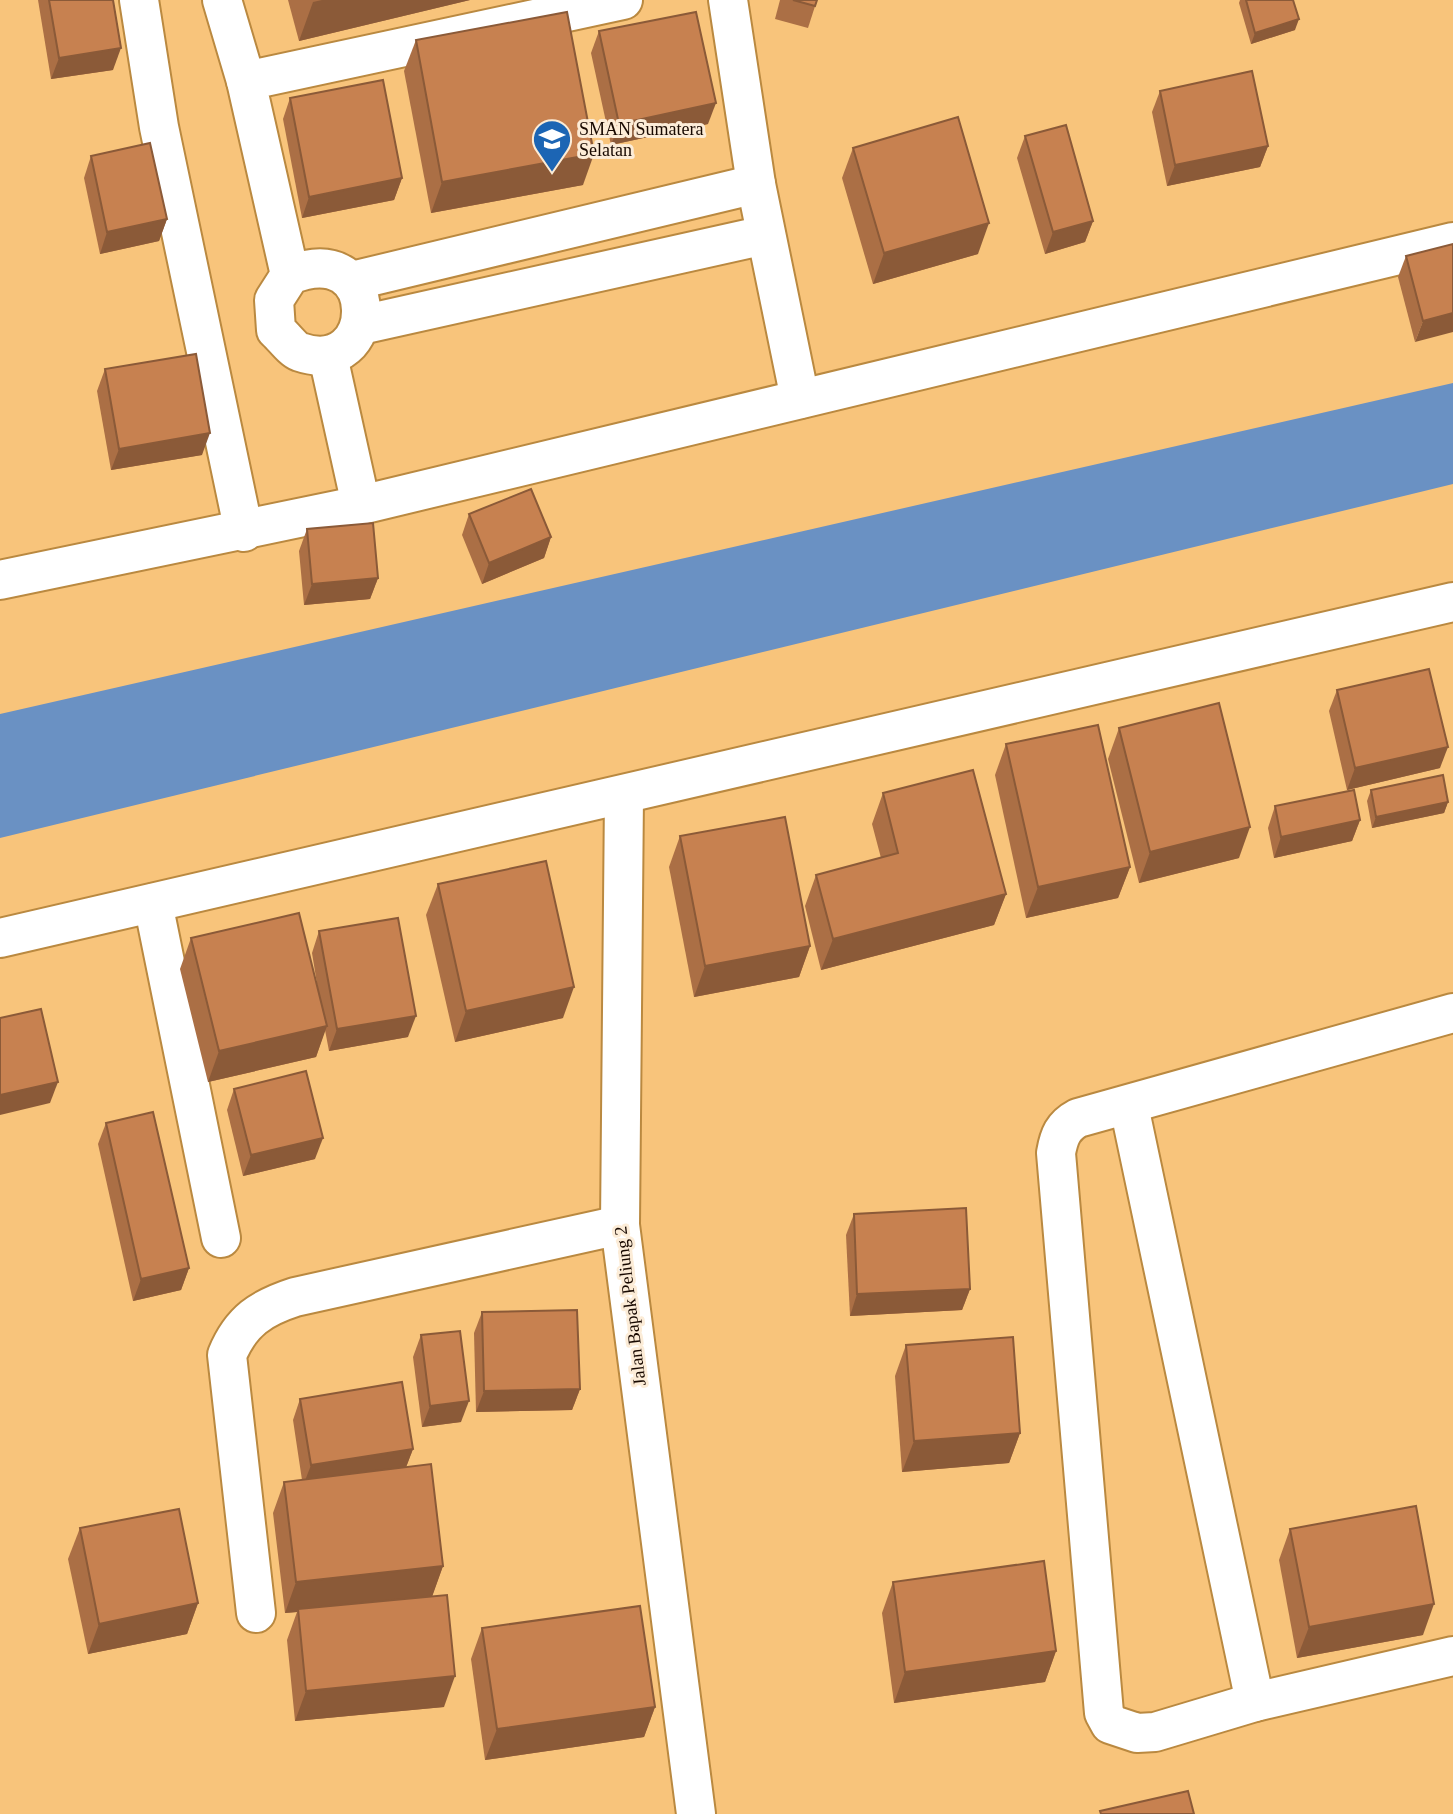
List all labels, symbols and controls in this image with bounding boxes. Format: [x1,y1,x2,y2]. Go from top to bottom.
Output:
school or university icon: SMAN Sumatera Selatan [531,118,573,173]
place label: SMAN Sumatera Selatan [579,119,704,160]
street label: Jalan Bapak Peliung 2 [610,1225,650,1387]

